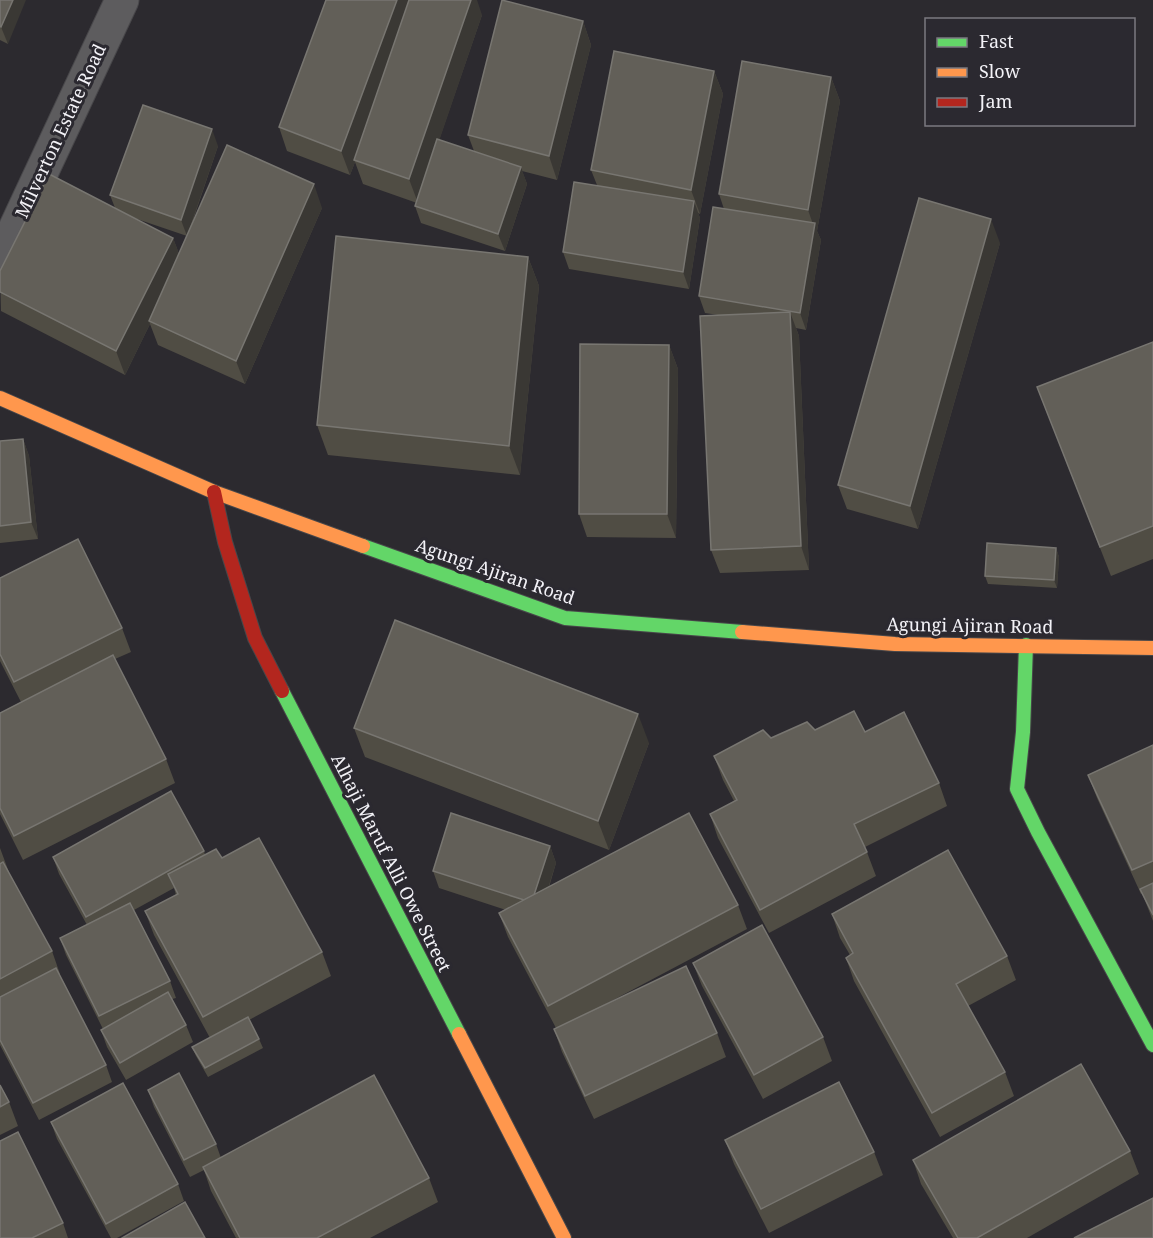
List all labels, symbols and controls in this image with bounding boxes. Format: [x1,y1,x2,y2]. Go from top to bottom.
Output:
legend [925,18,1135,126]
text: Fast [979,29,1014,53]
street label: Milverton Estate Road [9,40,111,222]
text: Slow [979,59,1021,83]
text: Jam [978,89,1013,113]
street label: Agungi Ajiran Road [412,533,578,610]
street label: Agungi Ajiran Road [886,612,1054,638]
street label: Alhaji Maruf Alli Owe Street [326,749,457,976]

